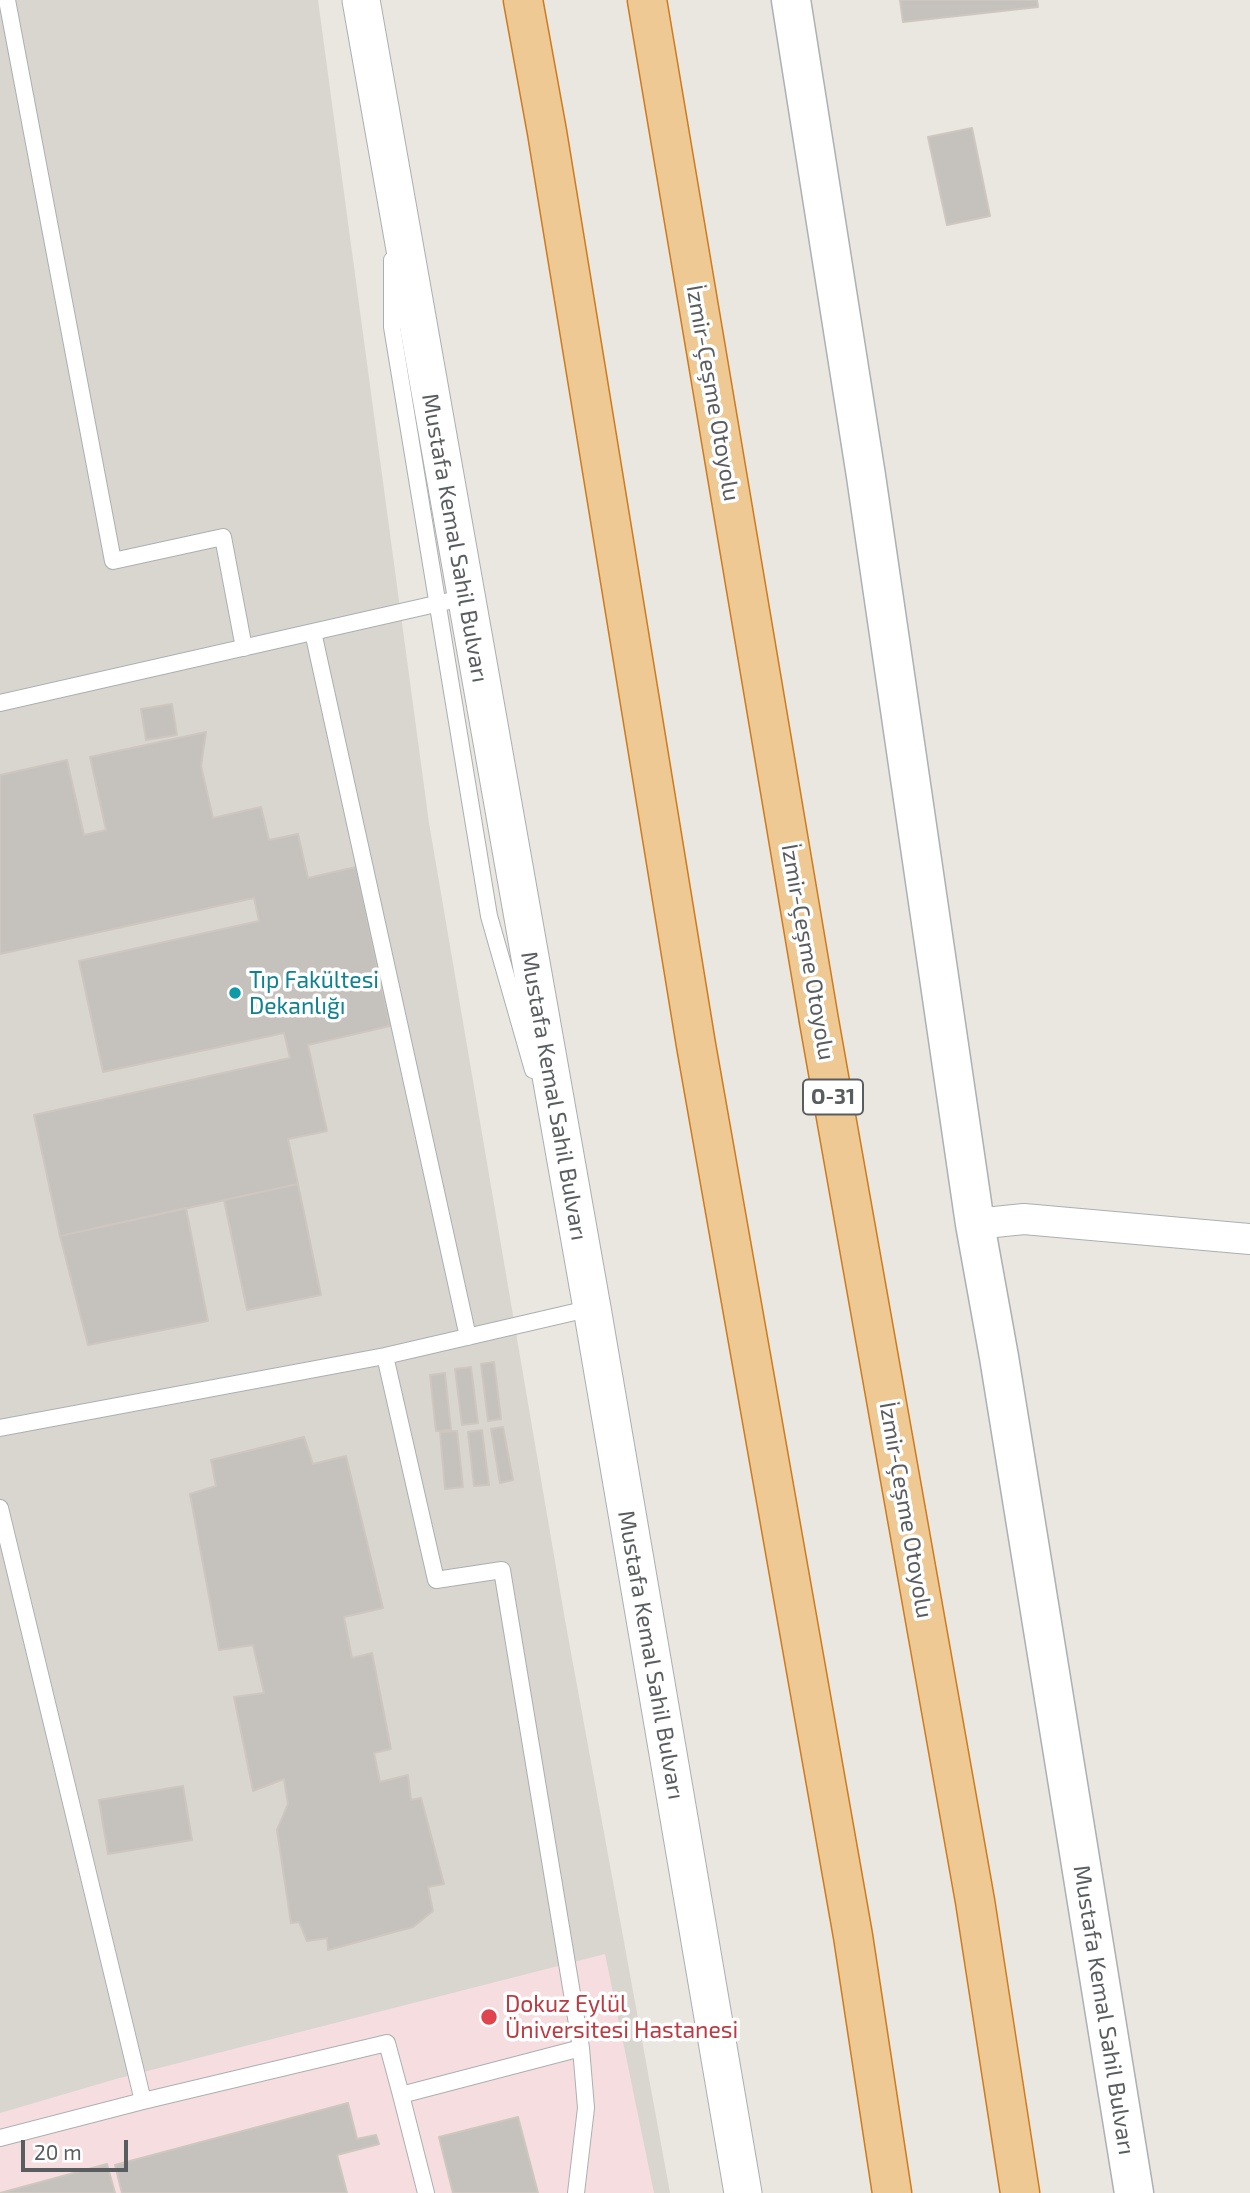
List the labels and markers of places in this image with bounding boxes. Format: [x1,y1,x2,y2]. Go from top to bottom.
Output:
place label: Tıp Fakültesi Dekanlığı [249,966,379,1020]
marker: Tıp Fakültesi Dekanlığı [227,985,243,1001]
place label: Dokuz Eylül Üniversitesi Hastanesi [505,1990,738,2044]
marker: Dokuz Eylül Üniversitesi Hastanesi [479,2007,499,2027]

